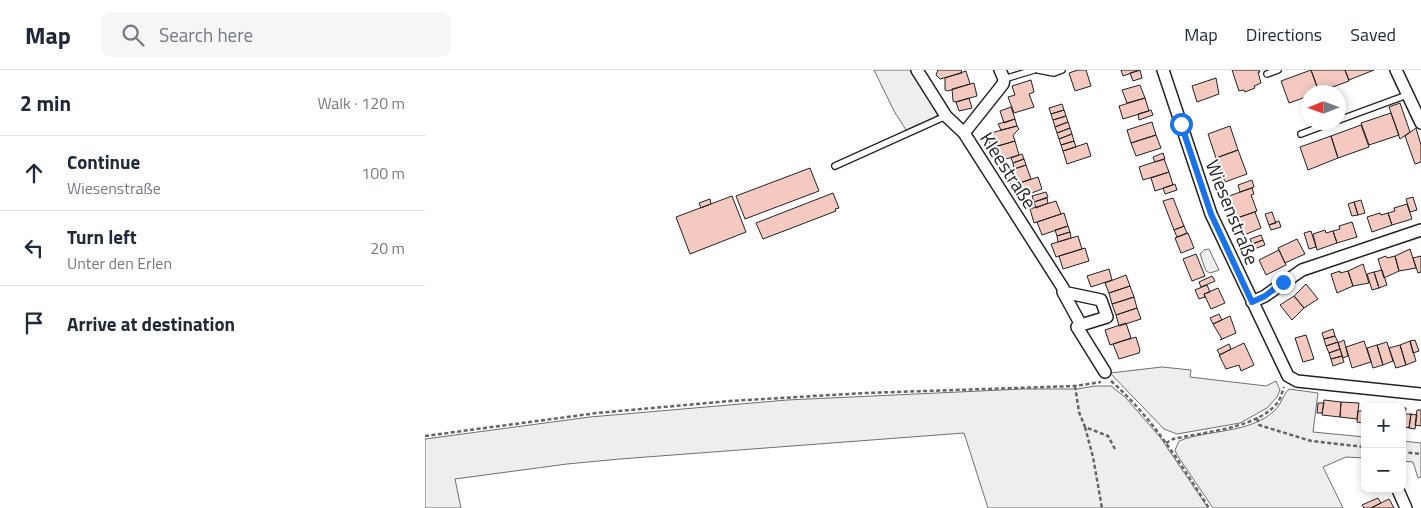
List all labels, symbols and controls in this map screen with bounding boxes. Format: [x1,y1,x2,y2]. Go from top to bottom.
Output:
search box [101,12,451,57]
text: Map [25,17,71,53]
text: Search here [159,20,253,49]
icon: search [119,21,147,49]
text: Map [1184,21,1218,48]
text: Directions [1246,21,1322,48]
text: Saved [1350,21,1396,48]
north arrow [1301,85,1346,130]
text: 2 min [20,87,71,119]
text: Walk · 120 m [317,91,405,115]
route start [1170,113,1193,136]
street label: Kleestraße [973,126,1045,214]
text: Continue [67,147,140,176]
street label: Wiesenstraße [1199,155,1267,269]
icon: ahead [20,159,48,187]
text: 100 m [361,161,405,185]
text: Wiesenstraße [67,176,161,200]
text: Turn left [67,222,137,251]
icon: left [20,234,48,262]
text: 20 m [370,236,405,260]
text: Unter den Erlen [67,251,172,275]
route end [1272,271,1295,294]
icon: arrive [20,309,48,337]
text: Arrive at destination [67,309,235,338]
map controls [1361,403,1406,493]
button: + [1361,403,1406,448]
button: − [1361,448,1406,493]

